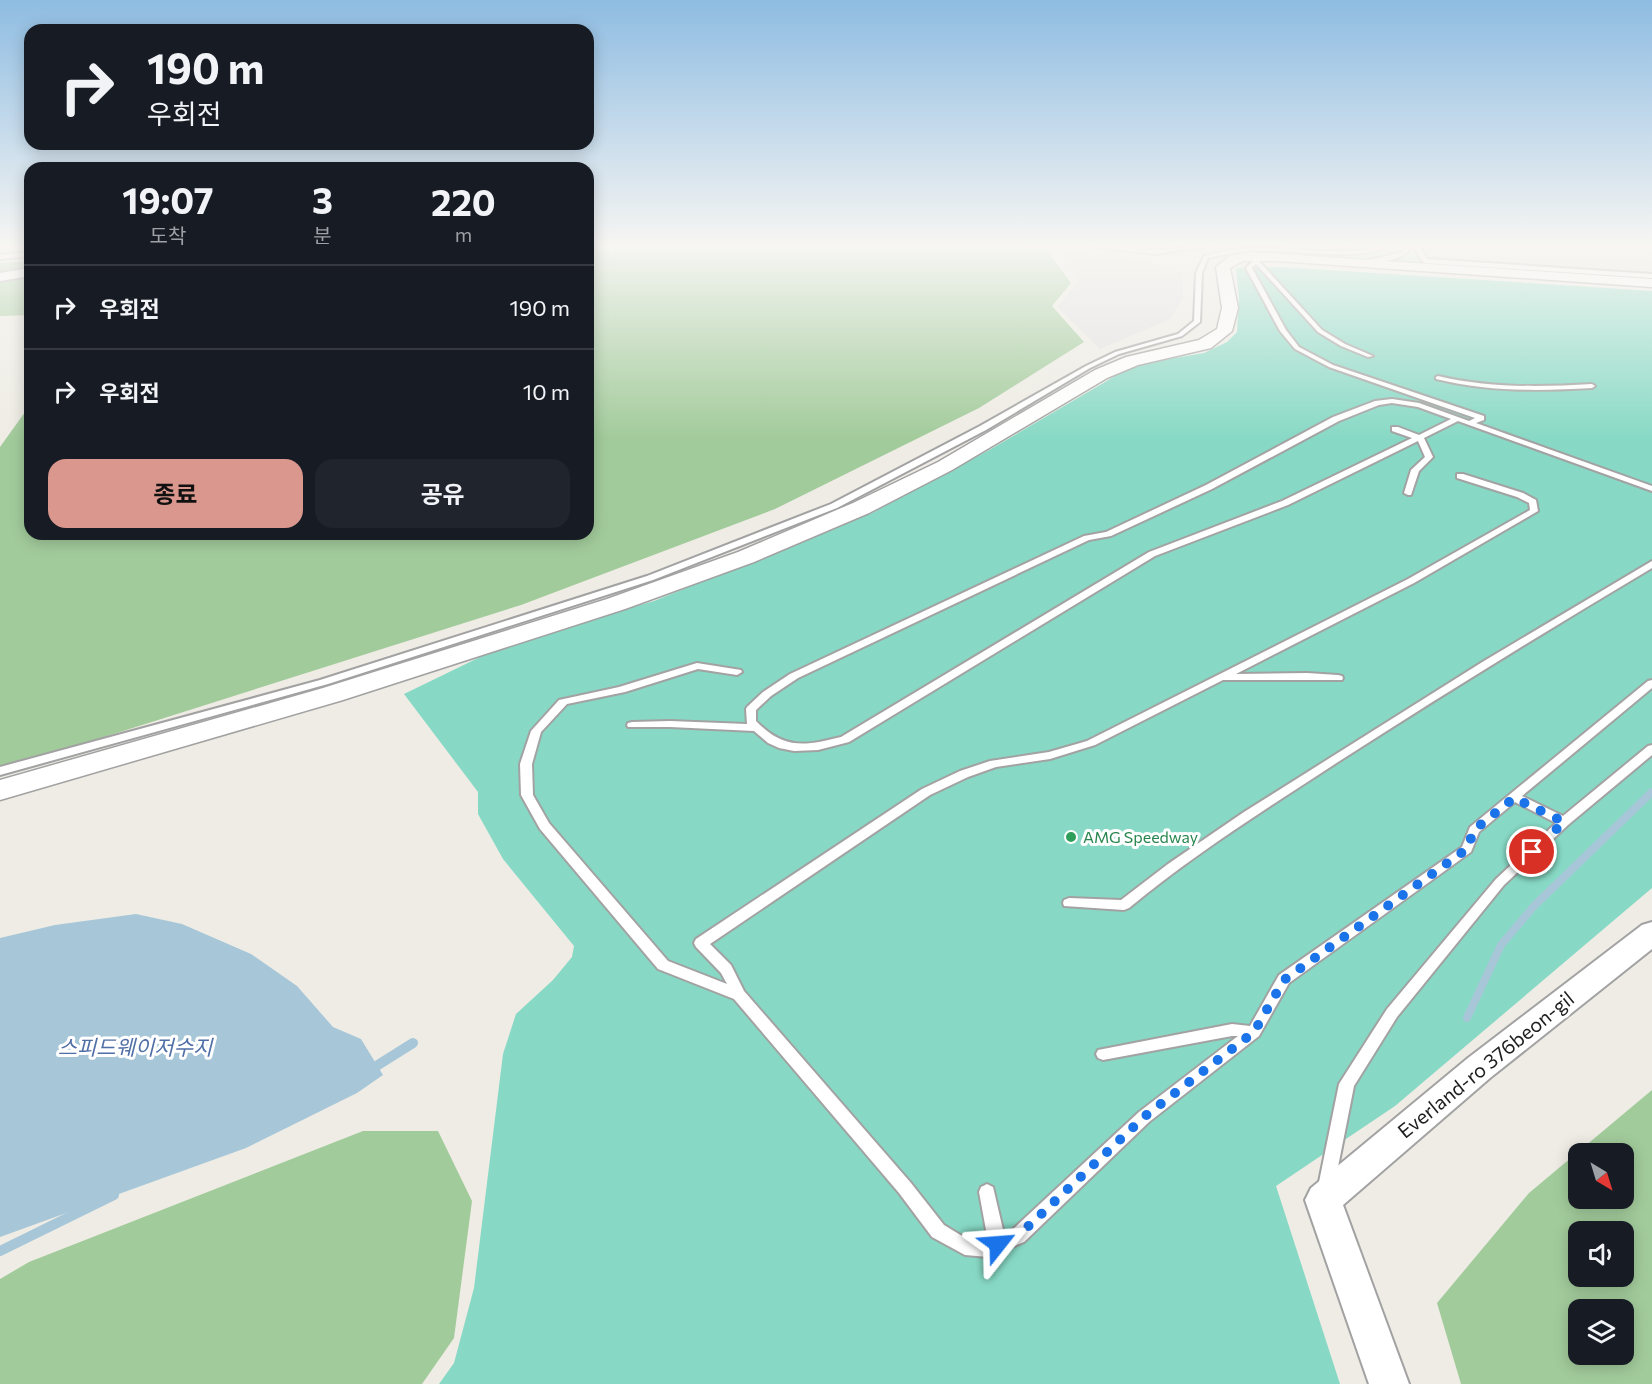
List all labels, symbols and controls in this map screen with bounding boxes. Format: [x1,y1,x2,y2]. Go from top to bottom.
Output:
text: 190 m [147,41,265,93]
icon: right [48,48,126,126]
text: 우회전 [147,97,222,130]
text: 19:07 [122,177,214,221]
text: 3 [312,177,333,221]
text: 220 [431,179,496,223]
text: m [455,222,472,246]
text: 도착 [150,223,186,247]
text: 분 [313,223,332,247]
icon: right [48,291,81,324]
text: 190 m [509,294,570,321]
text: 우회전 [99,295,160,322]
icon: right [48,375,81,408]
text: 10 m [523,378,570,405]
text: 우회전 [99,379,160,406]
button: 종료 [48,459,303,528]
button: 공유 [315,459,570,528]
pin [1506,826,1557,877]
place label: AMG Speedway [1083,827,1198,846]
marker: AMG Speedway [1064,830,1078,844]
icon: arrive [1515,835,1548,868]
street label: Everland-ro 376beon-gil [1392,986,1578,1143]
water label: 스피드웨이저수지 [58,1034,214,1059]
north arrow [1568,1143,1634,1209]
map controls [1568,1143,1634,1365]
position arrow [966,1212,1030,1276]
button: sound [1568,1221,1634,1287]
button: layers [1568,1299,1634,1365]

